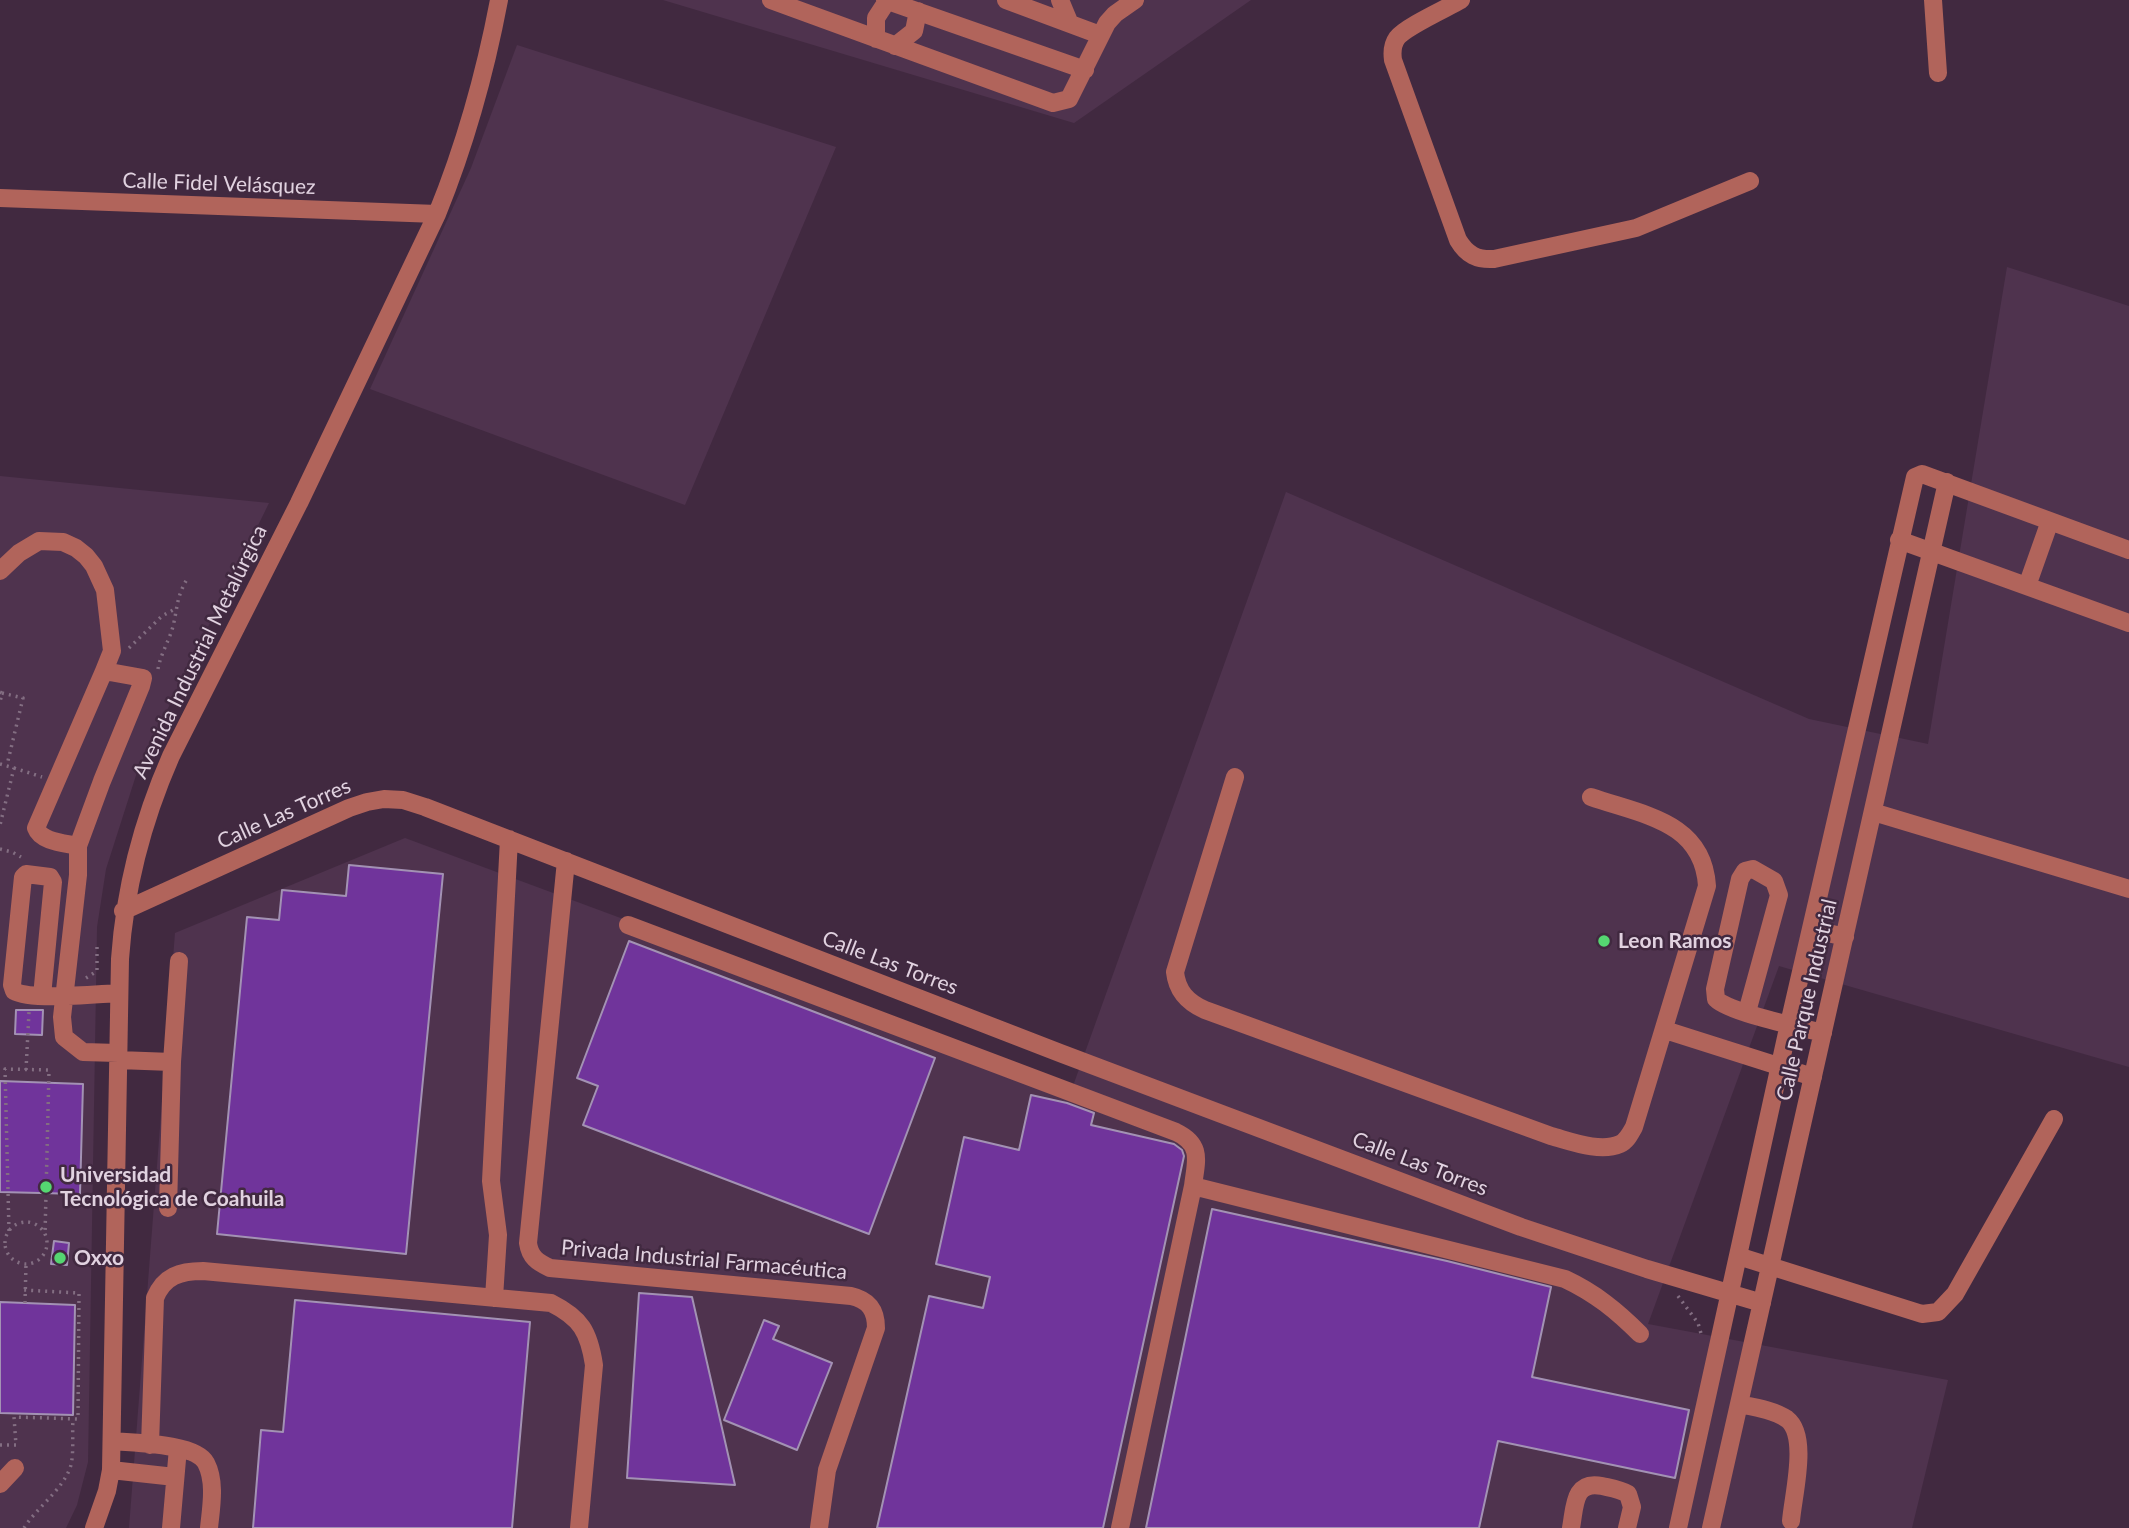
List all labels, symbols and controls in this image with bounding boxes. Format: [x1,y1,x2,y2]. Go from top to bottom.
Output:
street label: Calle Fidel Velásquez [122,168,316,200]
street label: Avenida Industrial Metalúrgica [128,521,272,783]
street label: Calle Las Torres [213,773,355,855]
street label: Calle Parque Industrial [1772,897,1842,1103]
street label: Calle Las Torres [819,926,961,1000]
place label: Leon Ramos [1618,928,1731,954]
marker: Leon Ramos [1596,933,1612,949]
street label: Calle Las Torres [1349,1127,1491,1201]
place label: Universidad Tecnológica de Coahuila [60,1162,284,1212]
marker: Universidad Tecnológica de Coahuila [38,1179,54,1195]
street label: Privada Industrial Farmacéutica [560,1235,848,1285]
place label: Oxxo [74,1245,124,1271]
marker: Oxxo [52,1250,68,1266]

